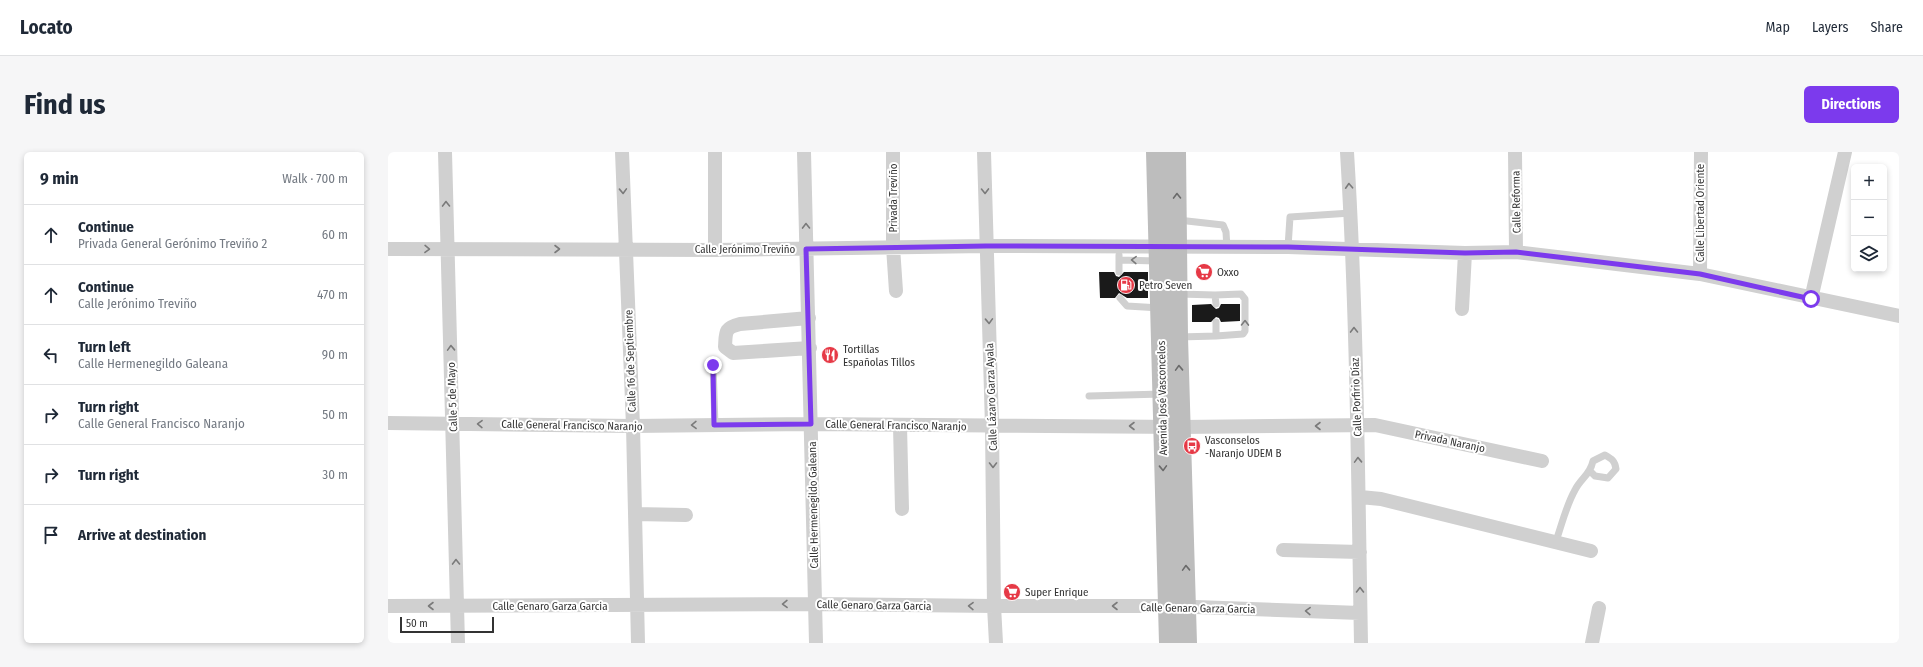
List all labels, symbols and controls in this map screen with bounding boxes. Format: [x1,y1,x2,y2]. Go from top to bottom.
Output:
text: Locato [20,16,73,39]
text: Map [1766,19,1790,36]
text: Layers [1812,19,1848,36]
text: Share [1870,19,1903,36]
button: Directions [1804,86,1899,123]
text: Find us [24,88,106,121]
street label: Privada Treviño [887,163,900,233]
street label: Calle Libertad Oriente [1694,164,1707,262]
map controls [1851,164,1887,272]
button: + [1851,164,1887,200]
text: 9 min [40,168,79,189]
text: Walk · 700 m [282,171,348,186]
street label: Calle Reforma [1509,171,1524,233]
one-way arrow [1345,183,1354,189]
one-way arrow [619,188,627,194]
one-way arrow [981,188,989,194]
one-way arrow [1172,193,1181,199]
button: − [1851,200,1887,236]
one-way arrow [442,201,451,207]
text: Continue [78,218,134,236]
one-way arrow [802,223,810,229]
icon: ahead [40,224,62,246]
text: 60 m [322,227,348,242]
text: Privada General Gerónimo Treviño 2 [78,236,267,251]
button: layers [1851,236,1887,272]
street label: Calle Jerónimo Treviño [695,243,796,256]
one-way arrow [424,245,430,253]
one-way arrow [554,245,560,253]
one-way arrow [1131,256,1137,265]
supermarket icon: Oxxo [1194,262,1214,282]
place label: Oxxo [1217,266,1239,279]
fuel station icon: Petro Seven [1116,275,1136,295]
text: Continue [78,278,134,296]
place label: Petro Seven [1139,279,1192,292]
icon: ahead [40,284,62,306]
text: 470 m [317,287,348,302]
route start [1802,290,1820,308]
text: Calle Jerónimo Treviño [78,296,197,311]
street label: Calle 16 de Septiembre [622,309,639,412]
one-way arrow [985,318,993,324]
one-way arrow [1241,320,1249,326]
one-way arrow [1350,327,1359,333]
text: Turn left [78,338,131,356]
street label: Avenida José Vasconcelos [1155,340,1170,455]
place label: Tortillas Españolas Tillos [843,343,915,369]
street label: Calle Lázaro Garza Ayala [983,343,1000,451]
icon: left [40,344,62,366]
one-way arrow [447,345,455,351]
restaurant icon: Tortillas Españolas Tillos [820,345,840,365]
text: 90 m [322,347,348,362]
text: Calle Hermenegildo Galeana [78,356,228,371]
route end [704,356,722,374]
street label: Calle Porfirio Díaz [1349,357,1364,437]
street label: Calle 5 de Mayo [445,362,460,432]
one-way arrow [1175,365,1183,371]
text: Turn right [78,398,139,416]
icon: right [40,404,62,426]
text: 50 m [322,407,348,422]
text: Calle General Francisco Naranjo [78,416,245,431]
street label: Calle General Francisco Naranjo [501,418,643,433]
street label: Calle General Francisco Naranjo [825,418,967,433]
one-way arrow [477,420,483,428]
one-way arrow [691,421,697,429]
one-way arrow [1129,422,1135,430]
one-way arrow [1315,422,1321,430]
street label: Privada Naranjo [1414,428,1486,455]
place label: Vasconselos -Naranjo UDEM B [1205,434,1281,460]
bus stop icon: Vasconselos -Naranjo UDEM B [1182,436,1202,456]
street label: Calle Hermenegildo Galeana [806,441,821,569]
one-way arrow [1354,457,1362,463]
one-way arrow [989,462,997,468]
icon: right [40,464,62,486]
one-way arrow [1159,465,1168,471]
text: Turn right [78,466,139,484]
text: 30 m [322,467,348,482]
icon: arrive [40,524,62,546]
text: Arrive at destination [78,526,206,544]
one-way arrow [452,559,460,565]
one-way arrow [1181,565,1190,571]
supermarket icon: Super Enrique [1002,582,1022,602]
place label: Super Enrique [1025,586,1088,599]
one-way arrow [1356,587,1364,593]
street label: Calle Genaro Garza Garcia [816,598,932,613]
street label: Calle Genaro Garza Garcia [492,600,608,613]
one-way arrow [782,600,788,608]
street label: Calle Genaro Garza Garcia [1140,601,1256,616]
one-way arrow [428,602,434,610]
one-way arrow [968,602,974,610]
one-way arrow [1112,602,1118,610]
one-way arrow [1304,607,1310,615]
scale bar [400,615,494,634]
text: 50 m [406,617,428,630]

